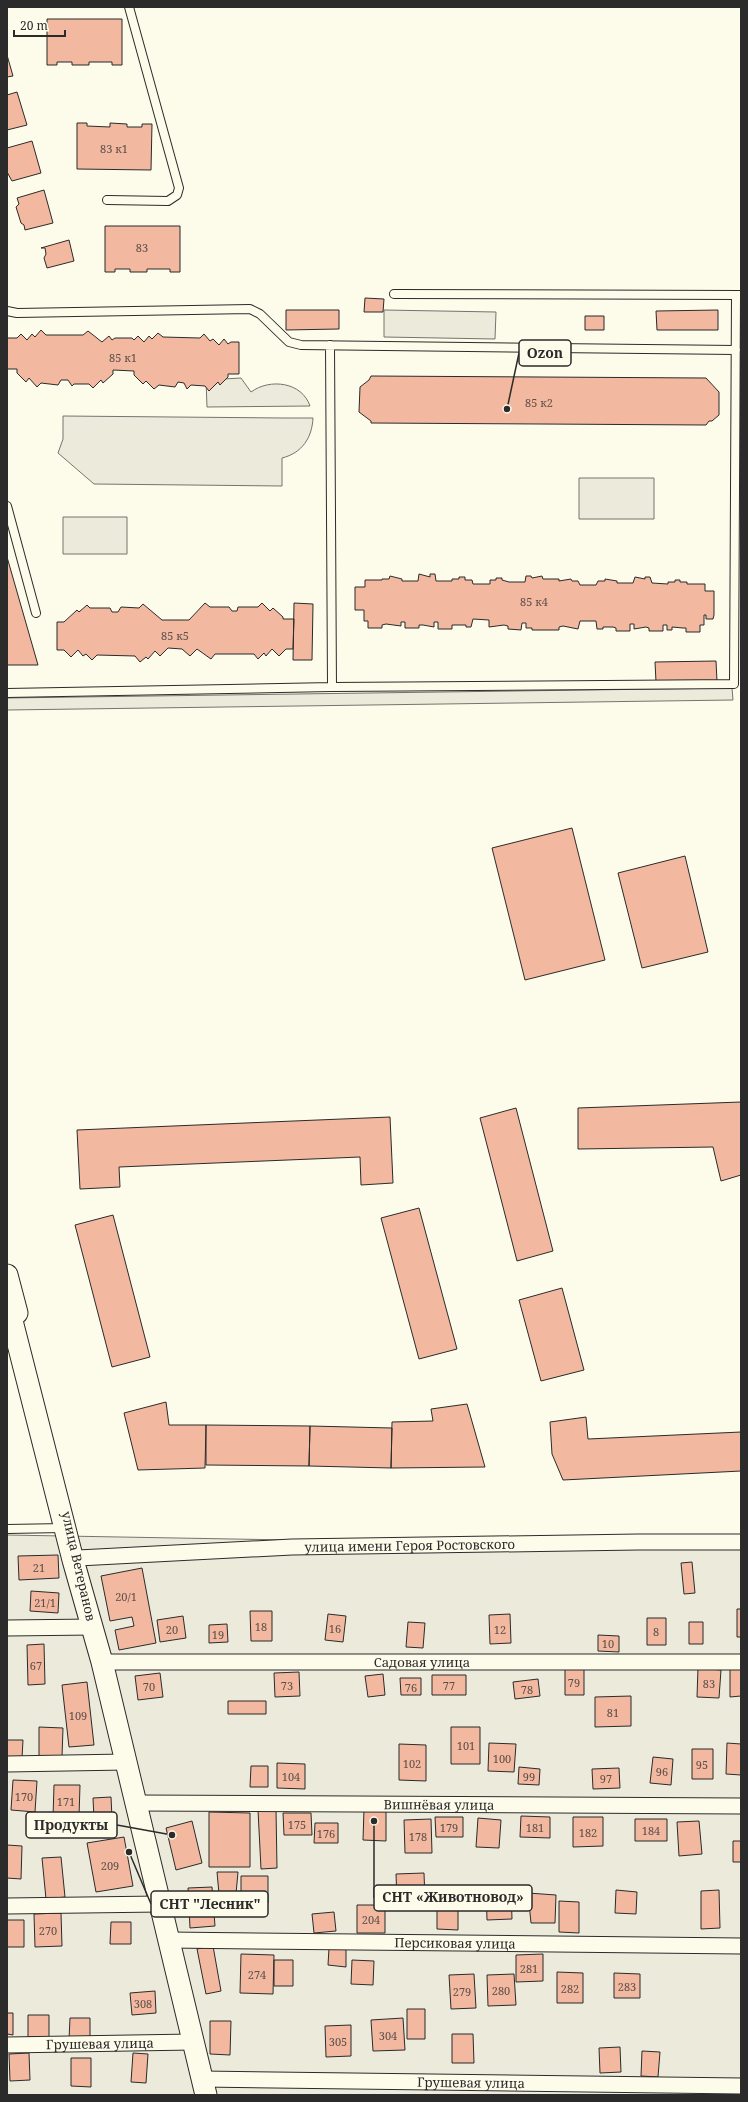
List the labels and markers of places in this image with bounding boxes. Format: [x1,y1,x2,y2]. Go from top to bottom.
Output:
callout: Ozon [519,340,571,366]
callout: Продукты [26,1812,117,1838]
callout: СНТ «Животновод» [374,1885,532,1911]
callout: СНТ "Лесник" [151,1891,268,1917]

